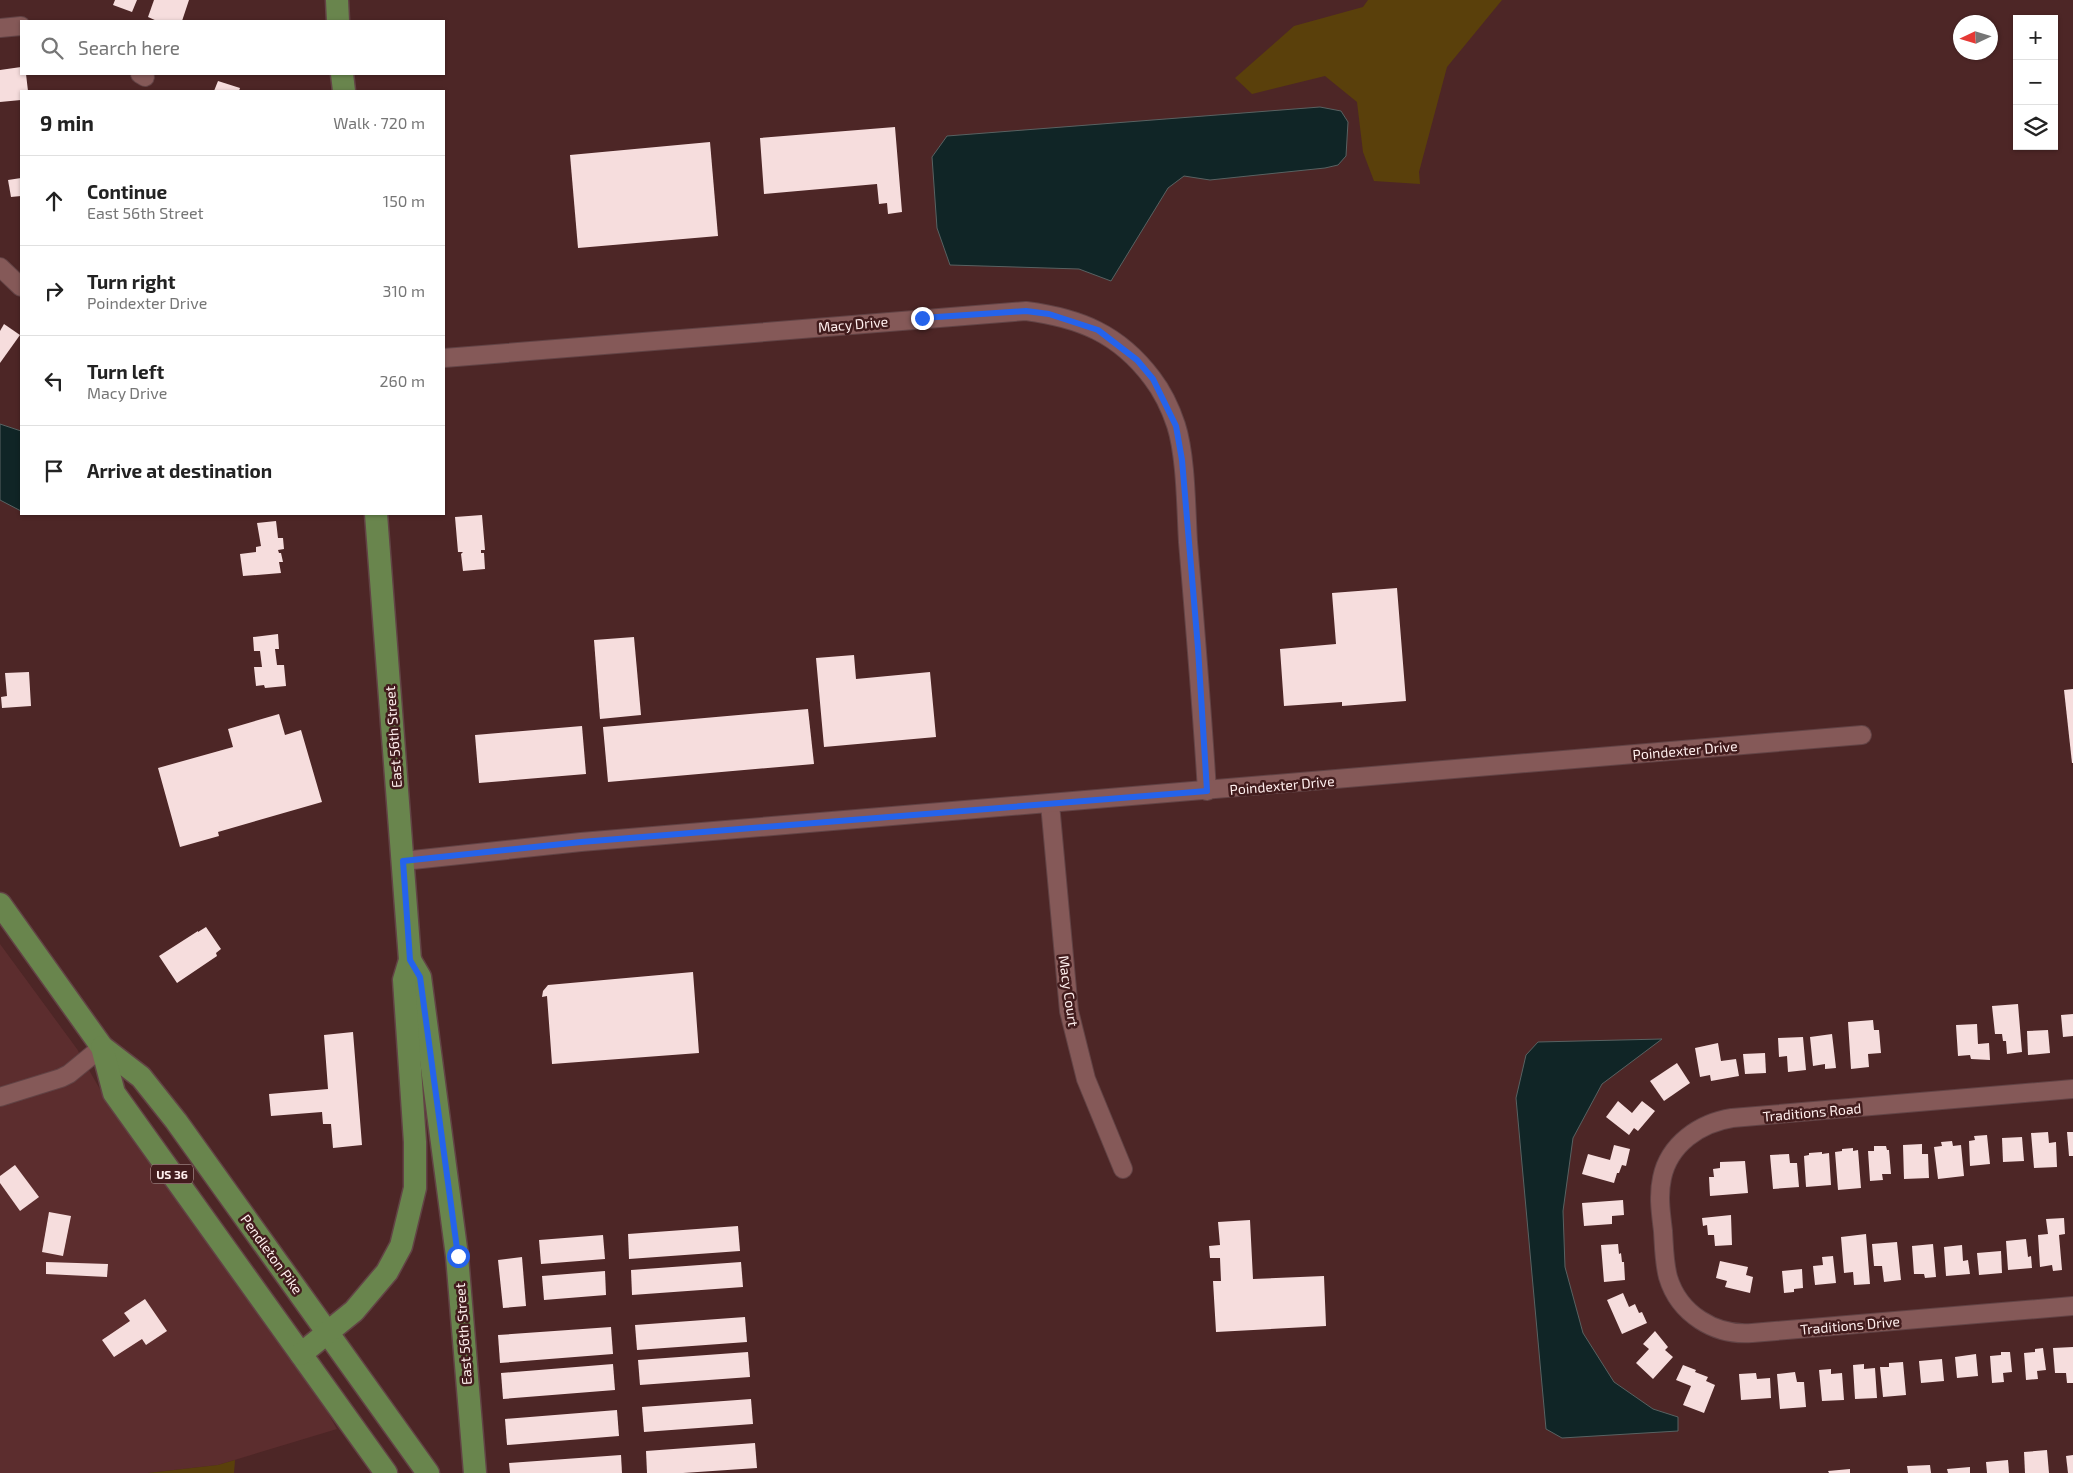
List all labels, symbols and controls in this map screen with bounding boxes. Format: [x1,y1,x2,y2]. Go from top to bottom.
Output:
north arrow [1953,15,1998,60]
map controls [2013,15,2058,150]
button: + [2013,15,2058,60]
search box [20,20,445,75]
icon: search [38,34,66,62]
text: Search here [78,36,180,59]
button: − [2013,60,2058,105]
button: layers [2013,105,2058,150]
text: 9 min [40,110,94,135]
text: Walk · 720 m [333,113,425,132]
text: Continue [87,180,167,203]
icon: ahead [40,187,68,215]
text: 150 m [383,191,425,210]
text: East 56th Street [87,203,204,222]
text: Turn right [87,270,175,293]
icon: right [40,277,68,305]
text: 310 m [383,281,425,300]
text: Poindexter Drive [87,293,207,312]
route end [911,307,934,330]
street label: Macy Drive [817,312,889,336]
text: Turn left [87,360,164,383]
icon: left [40,367,68,395]
text: 260 m [380,371,425,390]
text: Macy Drive [87,383,167,402]
icon: arrive [40,457,68,485]
text: Arrive at destination [87,459,272,482]
street label: East 56th Street [381,685,405,789]
street label: Poindexter Drive [1632,737,1738,763]
street label: Poindexter Drive [1229,772,1335,798]
street label: Macy Court [1056,954,1082,1028]
street label: Traditions Road [1762,1099,1862,1125]
road number: US 36 [151,1164,193,1184]
street label: Pendleton Pike [237,1211,307,1297]
route start [447,1245,470,1268]
street label: East 56th Street [451,1282,475,1386]
street label: Traditions Drive [1799,1312,1901,1338]

